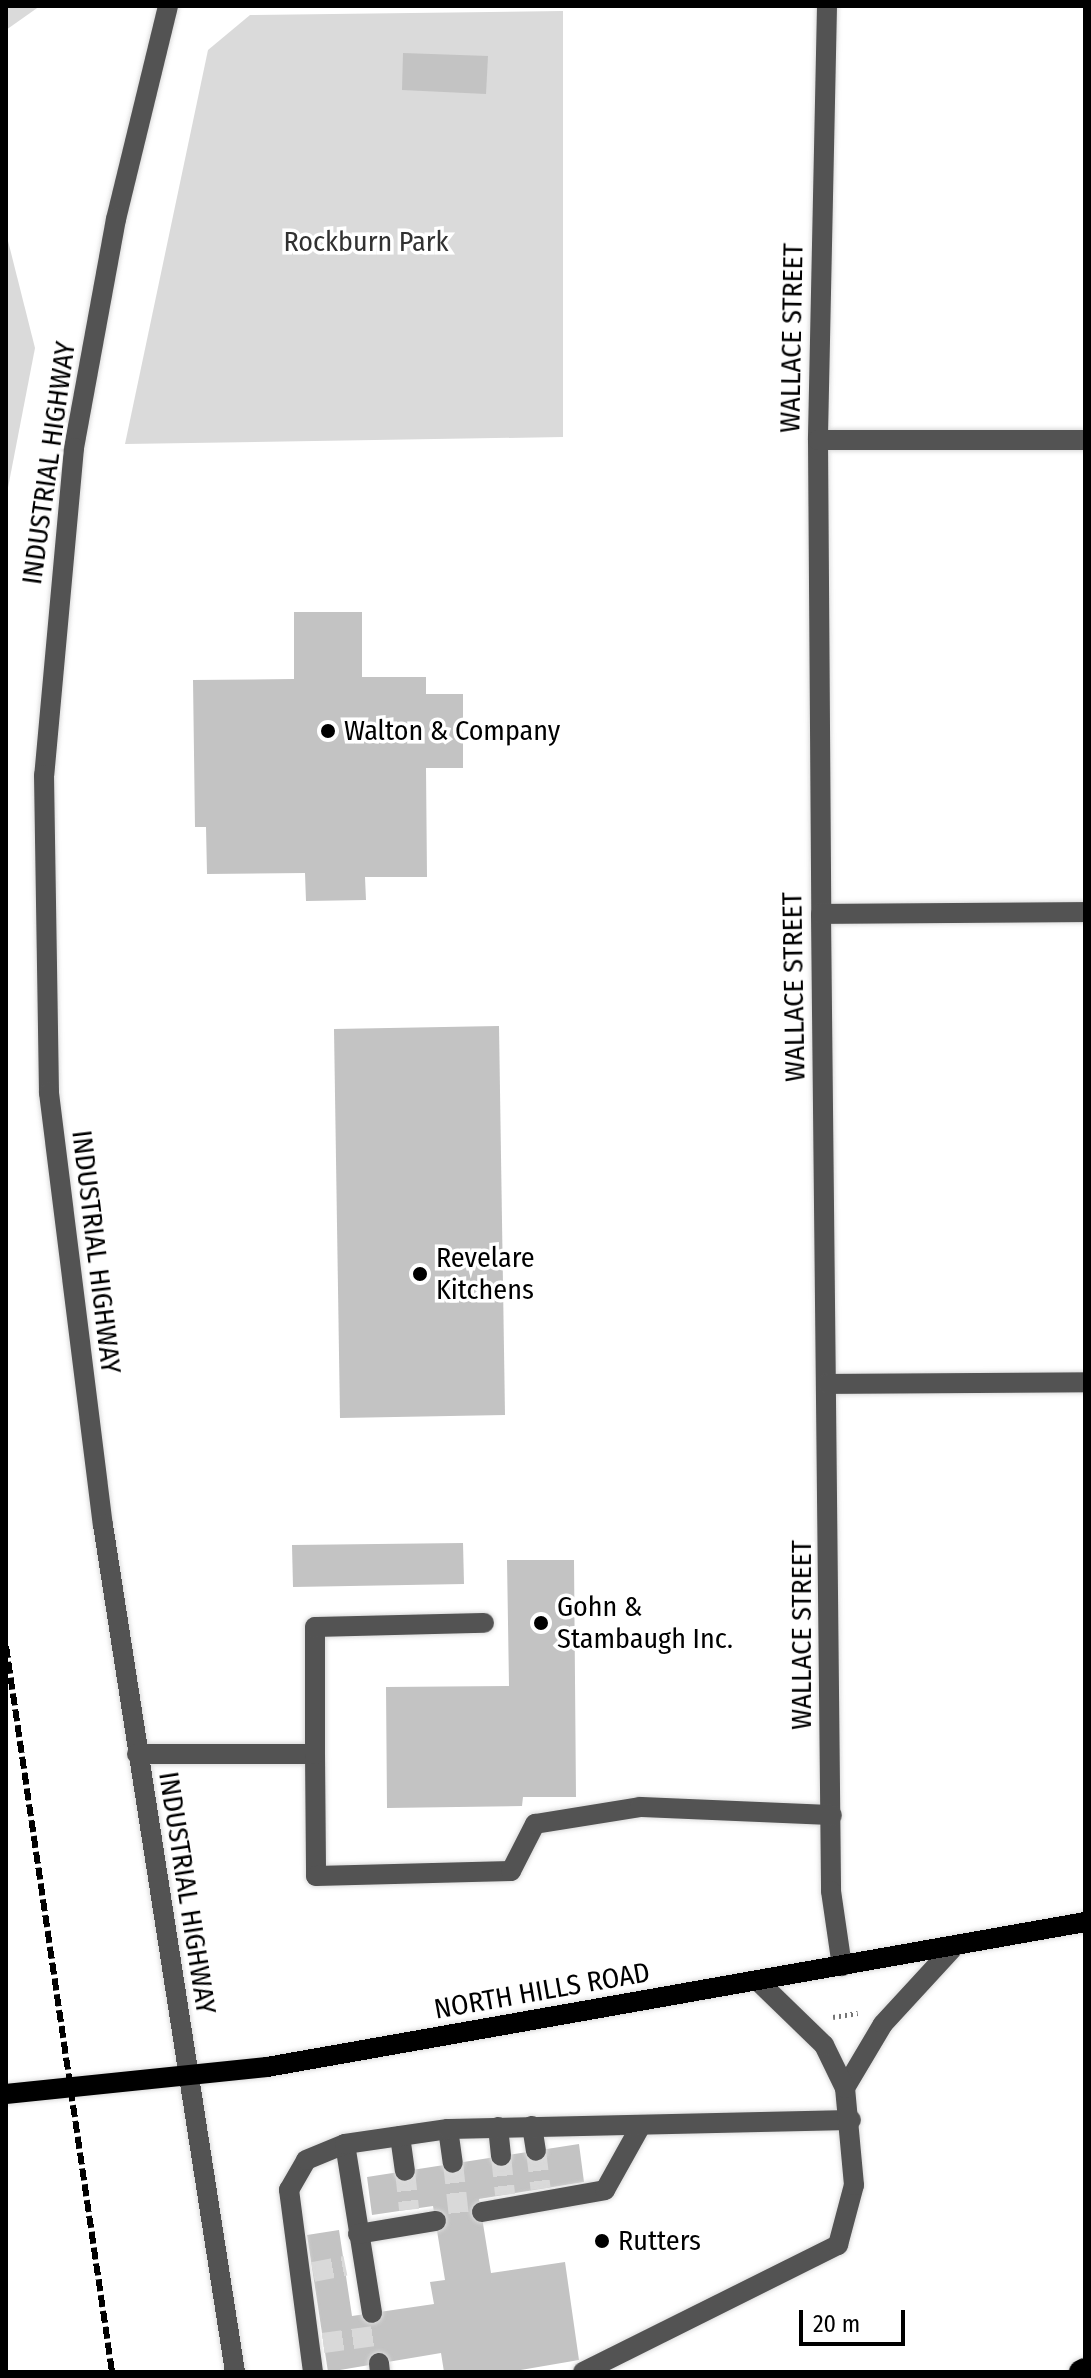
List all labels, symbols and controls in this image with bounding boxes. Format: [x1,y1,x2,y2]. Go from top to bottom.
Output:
park label: Rockburn Park [284,225,448,259]
street label: WALLACE STREET [774,243,810,433]
street label: INDUSTRIAL HIGHWAY [15,339,83,587]
place label: Walton & Company [344,714,560,748]
marker: Walton & Company [319,722,337,740]
street label: WALLACE STREET [776,892,812,1082]
street label: INDUSTRIAL HIGHWAY [64,1128,128,1376]
place label: Revelare Kitchens [436,1241,535,1307]
marker: Revelare Kitchens [411,1265,429,1283]
street label: WALLACE STREET [785,1540,819,1730]
place label: Gohn & Stambaugh Inc. [557,1590,733,1656]
marker: Gohn & Stambaugh Inc. [532,1614,550,1632]
street label: INDUSTRIAL HIGHWAY [151,1769,223,2017]
street label: NORTH HILLS ROAD [432,1956,652,2026]
place label: Rutters [618,2224,701,2258]
marker: Rutters [593,2232,611,2250]
scale bar [803,2294,909,2344]
text: 20 m [813,2310,860,2338]

